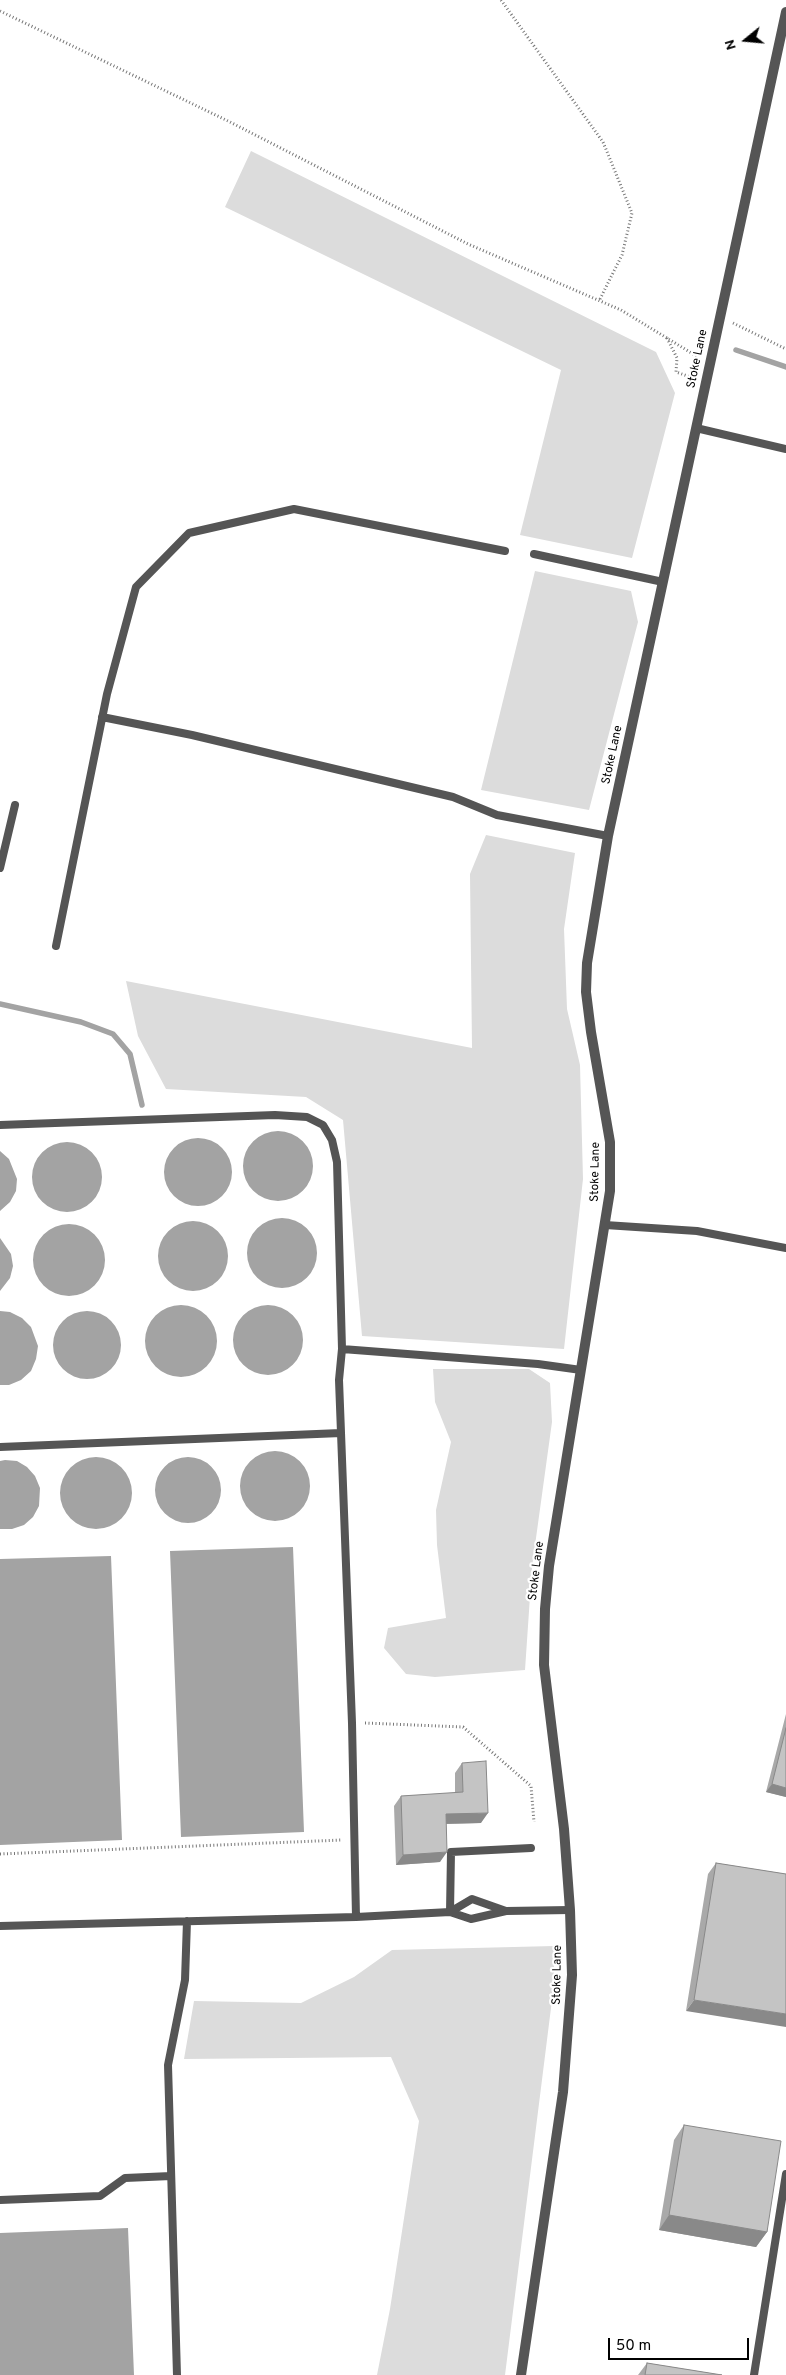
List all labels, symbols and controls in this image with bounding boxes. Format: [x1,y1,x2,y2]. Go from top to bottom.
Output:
north arrow [721,15,771,65]
text: N [722,37,741,52]
street label: Stoke Lane [685,328,711,390]
street label: Stoke Lane [600,724,626,786]
street label: Stoke Lane [588,1142,604,1202]
street label: Stoke Lane [526,1540,548,1602]
street label: Stoke Lane [550,1945,566,2005]
scale bar [611,2328,752,2360]
text: 50 m [616,2337,651,2356]

